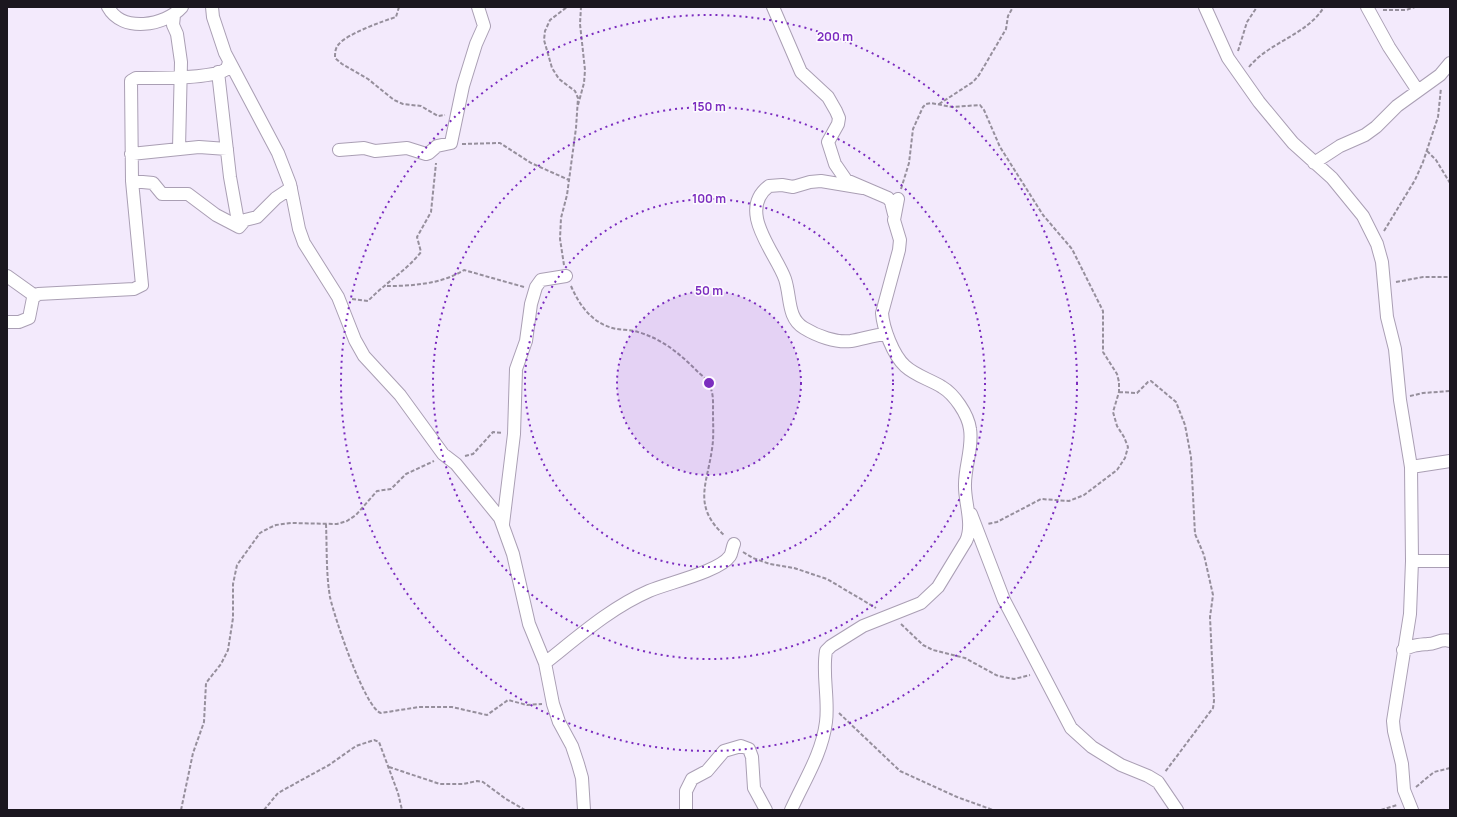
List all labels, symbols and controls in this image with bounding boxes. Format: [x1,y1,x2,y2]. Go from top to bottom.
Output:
text: 200 m [817,28,853,45]
text: 150 m [692,98,726,115]
text: 100 m [692,190,726,207]
text: 50 m [695,282,723,299]
centre of rings [702,376,716,390]

